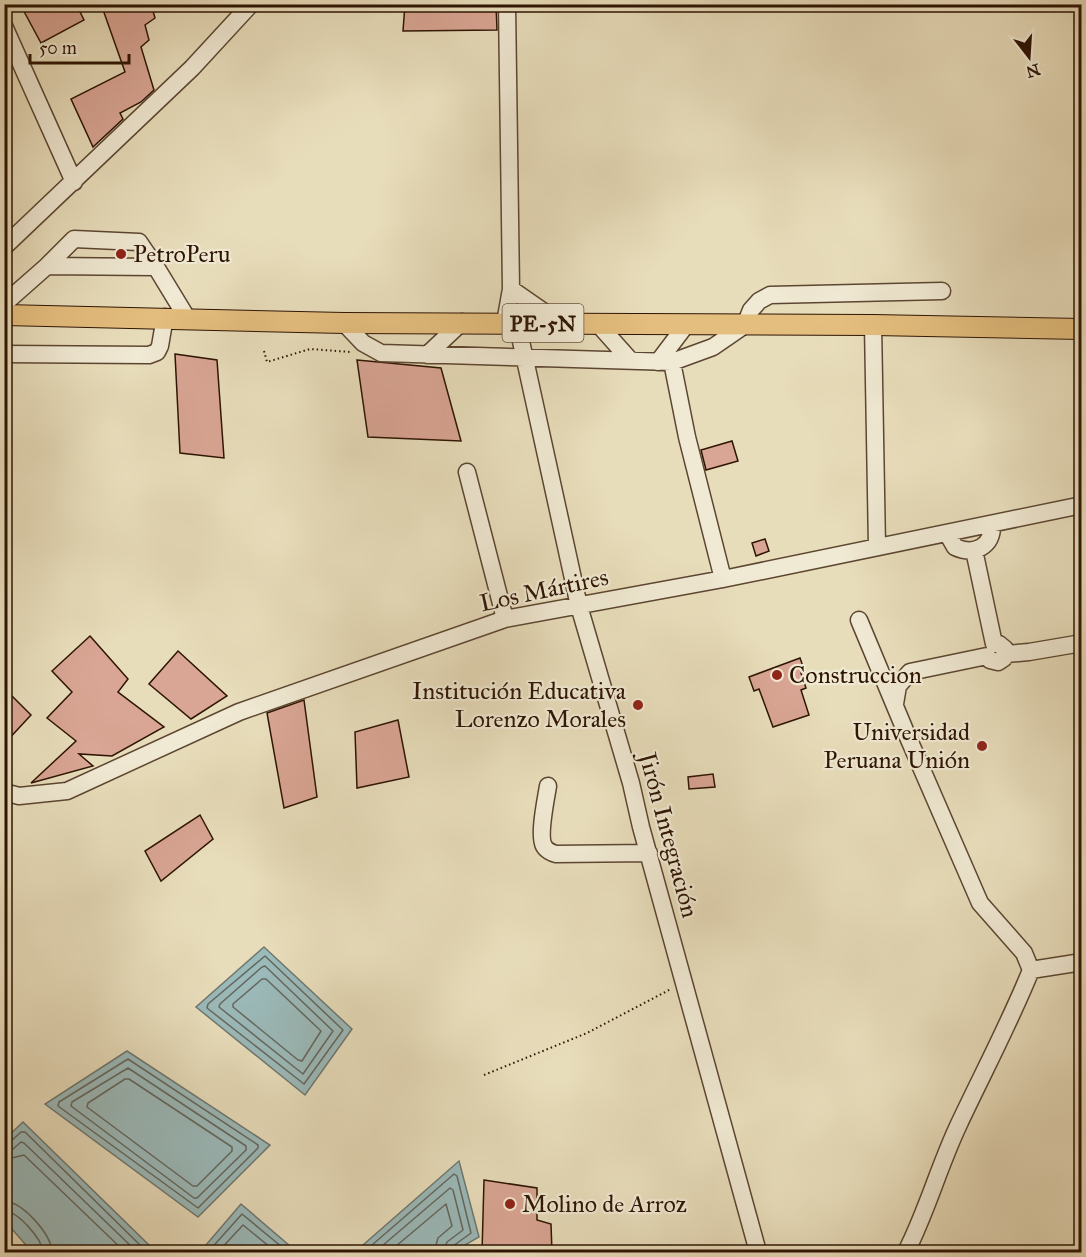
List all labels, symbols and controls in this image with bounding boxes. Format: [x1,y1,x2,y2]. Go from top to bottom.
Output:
scale bar [30,27,129,65]
north arrow [999,27,1059,87]
text: 50 m [39,37,77,59]
text: N [1024,60,1043,82]
place label: PetroPeru [133,239,231,269]
marker: PetroPeru [114,247,128,261]
road number: PE-5N [502,304,584,342]
street label: Los Mártires [477,562,611,618]
place label: Construccion [789,660,922,690]
marker: Construccion [770,668,784,682]
place label: Institución Educativa Lorenzo Morales [412,676,627,734]
marker: Institución Educativa Lorenzo Morales [631,698,645,712]
place label: Universidad Peruana Unión [823,717,970,775]
marker: Universidad Peruana Unión [975,739,989,753]
street label: Jirón Integración [632,746,705,921]
place label: Molino de Arroz [522,1189,687,1219]
marker: Molino de Arroz [503,1197,517,1211]

